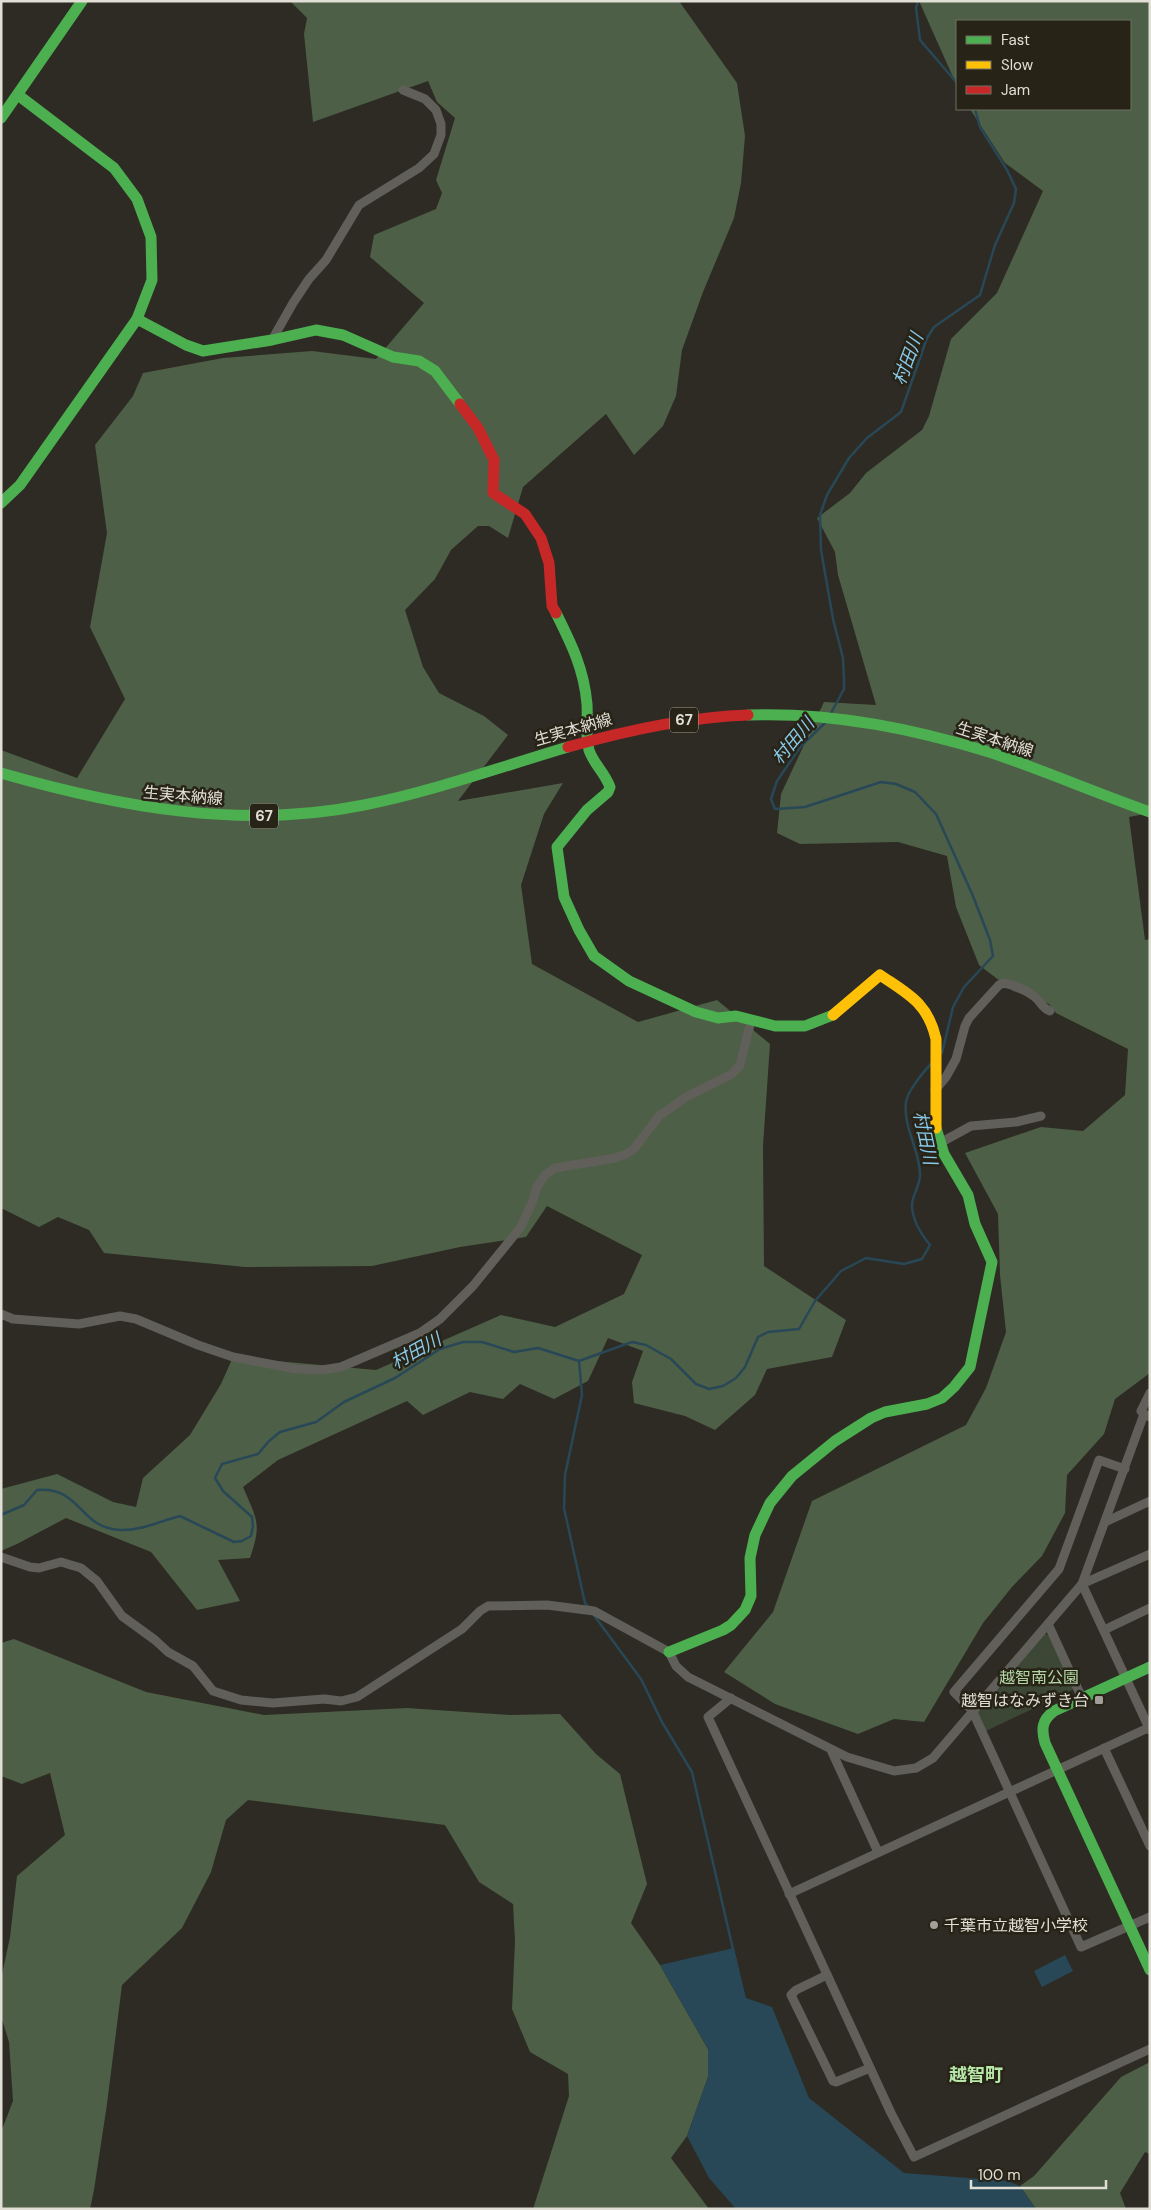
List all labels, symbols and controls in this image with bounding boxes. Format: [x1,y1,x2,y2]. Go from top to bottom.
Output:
legend [956,20,1131,110]
text: Fast [1001,30,1030,50]
text: Slow [1001,55,1034,75]
text: Jam [1001,80,1030,100]
water label: 村田川 [887,328,930,389]
street label: 生実本納線 [532,708,614,751]
road number: 67 [670,708,698,732]
water label: 村田川 [766,711,821,769]
street label: 生実本納線 [954,717,1036,762]
street label: 生実本納線 [142,782,224,809]
road number: 67 [250,804,278,828]
water label: 村田川 [908,1109,943,1169]
water label: 村田川 [387,1326,447,1375]
park label: 越智南公園 [999,1667,1079,1688]
place label: 越智はなみずき台 [961,1690,1089,1711]
marker: 越智はなみずき台 [1093,1694,1105,1706]
place label: 千葉市立越智小学校 [944,1915,1088,1936]
marker: 千葉市立越智小学校 [928,1919,940,1931]
district label: 越智町 [949,2063,1003,2087]
scale bar [971,2158,1106,2190]
text: 100 m [978,2165,1021,2185]

